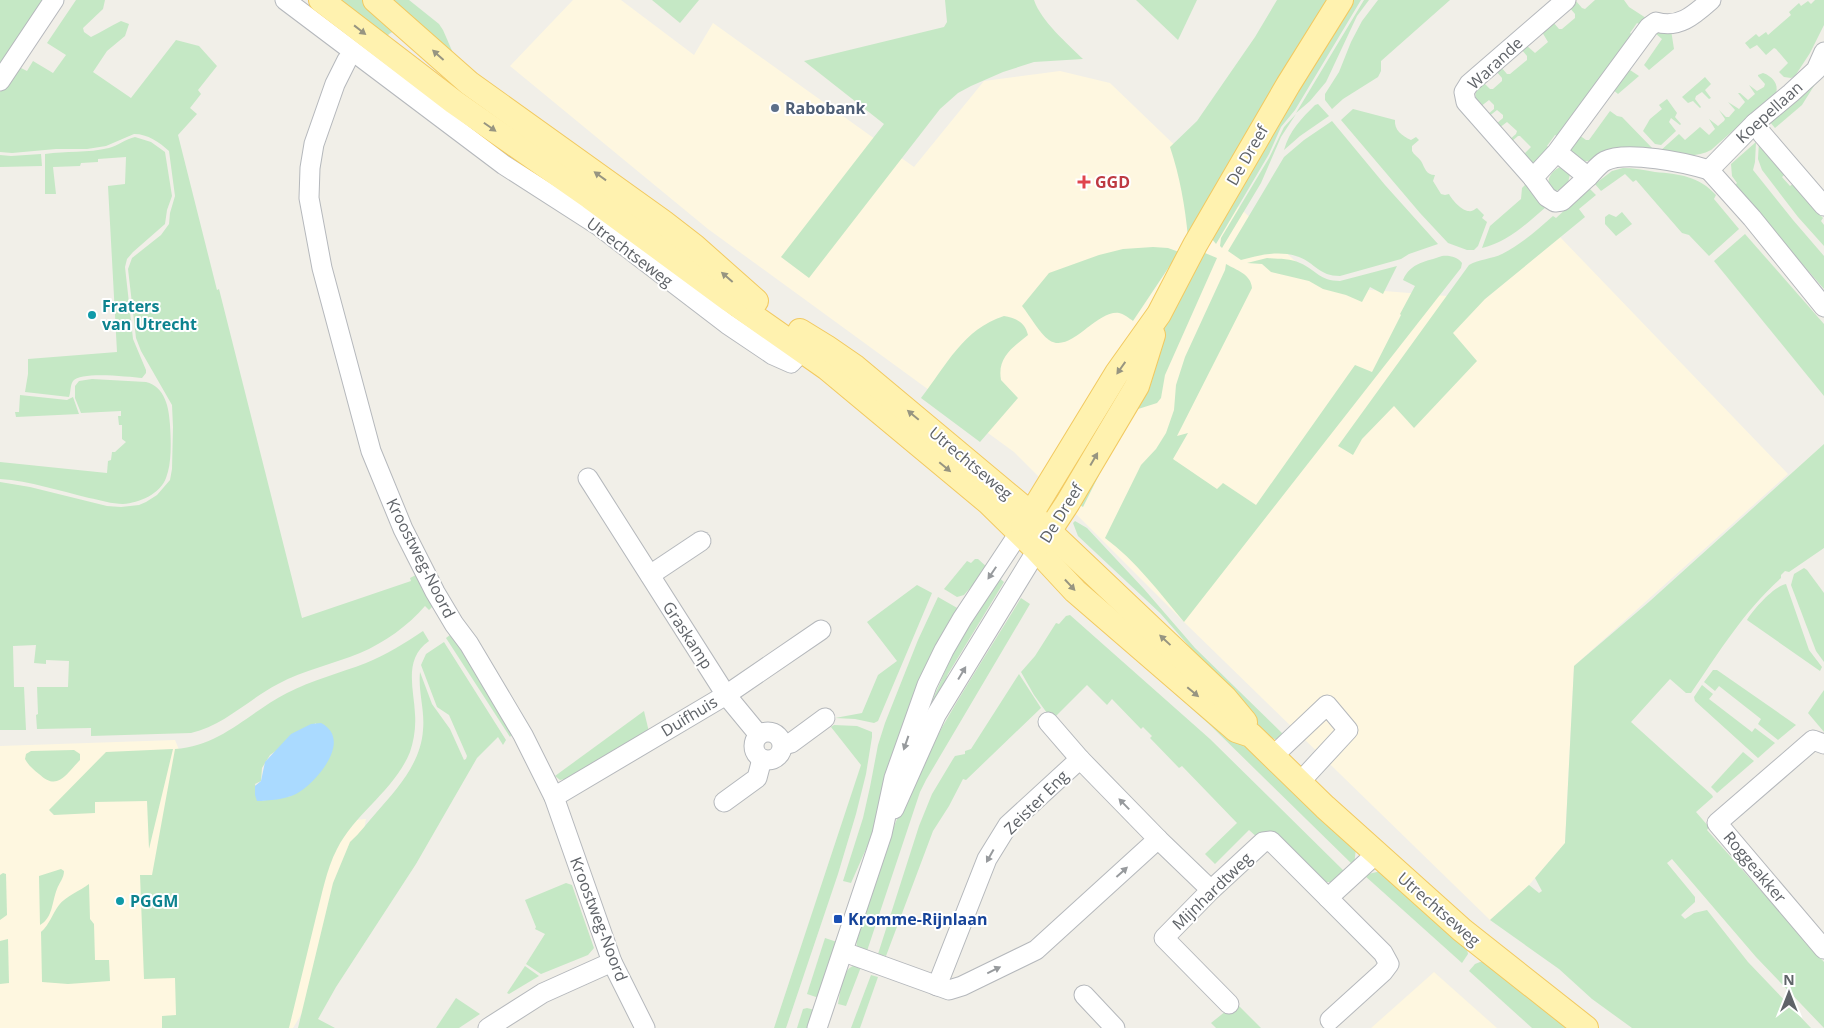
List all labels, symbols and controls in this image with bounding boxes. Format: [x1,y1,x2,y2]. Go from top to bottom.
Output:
one-way arrow [353,24,366,35]
street label: Warande [1463,32,1527,94]
one-way arrow [431,49,444,60]
street label: Koepellaan [1731,76,1807,148]
place label: Rabobank [785,97,866,119]
marker: Rabobank [769,102,781,114]
street label: De Dreef [1221,119,1274,189]
one-way arrow [483,122,497,132]
one-way arrow [593,171,607,181]
place label: GGD [1095,171,1130,193]
marker: GGD [1077,175,1091,189]
street label: Utrechtseweg [582,212,678,292]
one-way arrow [721,271,734,282]
place label: Fraters van Utrecht [102,295,197,335]
marker: Fraters van Utrecht [86,309,98,321]
one-way arrow [1116,361,1126,375]
one-way arrow [907,410,920,421]
street label: Utrechtseweg [925,422,1018,505]
one-way arrow [1089,452,1098,465]
one-way arrow [938,461,951,472]
street label: De Dreef [1034,478,1089,547]
street label: Kroostweg-Noord [381,494,461,622]
one-way arrow [987,567,997,580]
one-way arrow [1064,579,1076,591]
street label: Graskamp [658,597,718,673]
one-way arrow [1159,634,1171,646]
one-way arrow [957,667,966,680]
one-way arrow [1186,686,1199,697]
street label: Duifhuis [657,691,721,741]
one-way arrow [902,735,909,750]
street label: Zeister Eng [999,765,1073,839]
one-way arrow [1118,798,1130,810]
street label: Roggeakker [1719,827,1792,908]
street label: Mijnhardtweg [1167,847,1257,935]
one-way arrow [985,849,994,863]
street label: Kroostweg-Noord [565,854,633,984]
one-way arrow [1115,867,1128,878]
street label: Utrechtseweg [1393,867,1485,951]
place label: PGGM [130,890,178,912]
marker: PGGM [114,895,126,907]
place label: Kromme-Rijnlaan [848,908,987,930]
marker: Kromme-Rijnlaan [832,913,844,925]
one-way arrow [987,966,1001,974]
north arrow [1764,968,1814,1018]
text: N [1783,970,1795,989]

